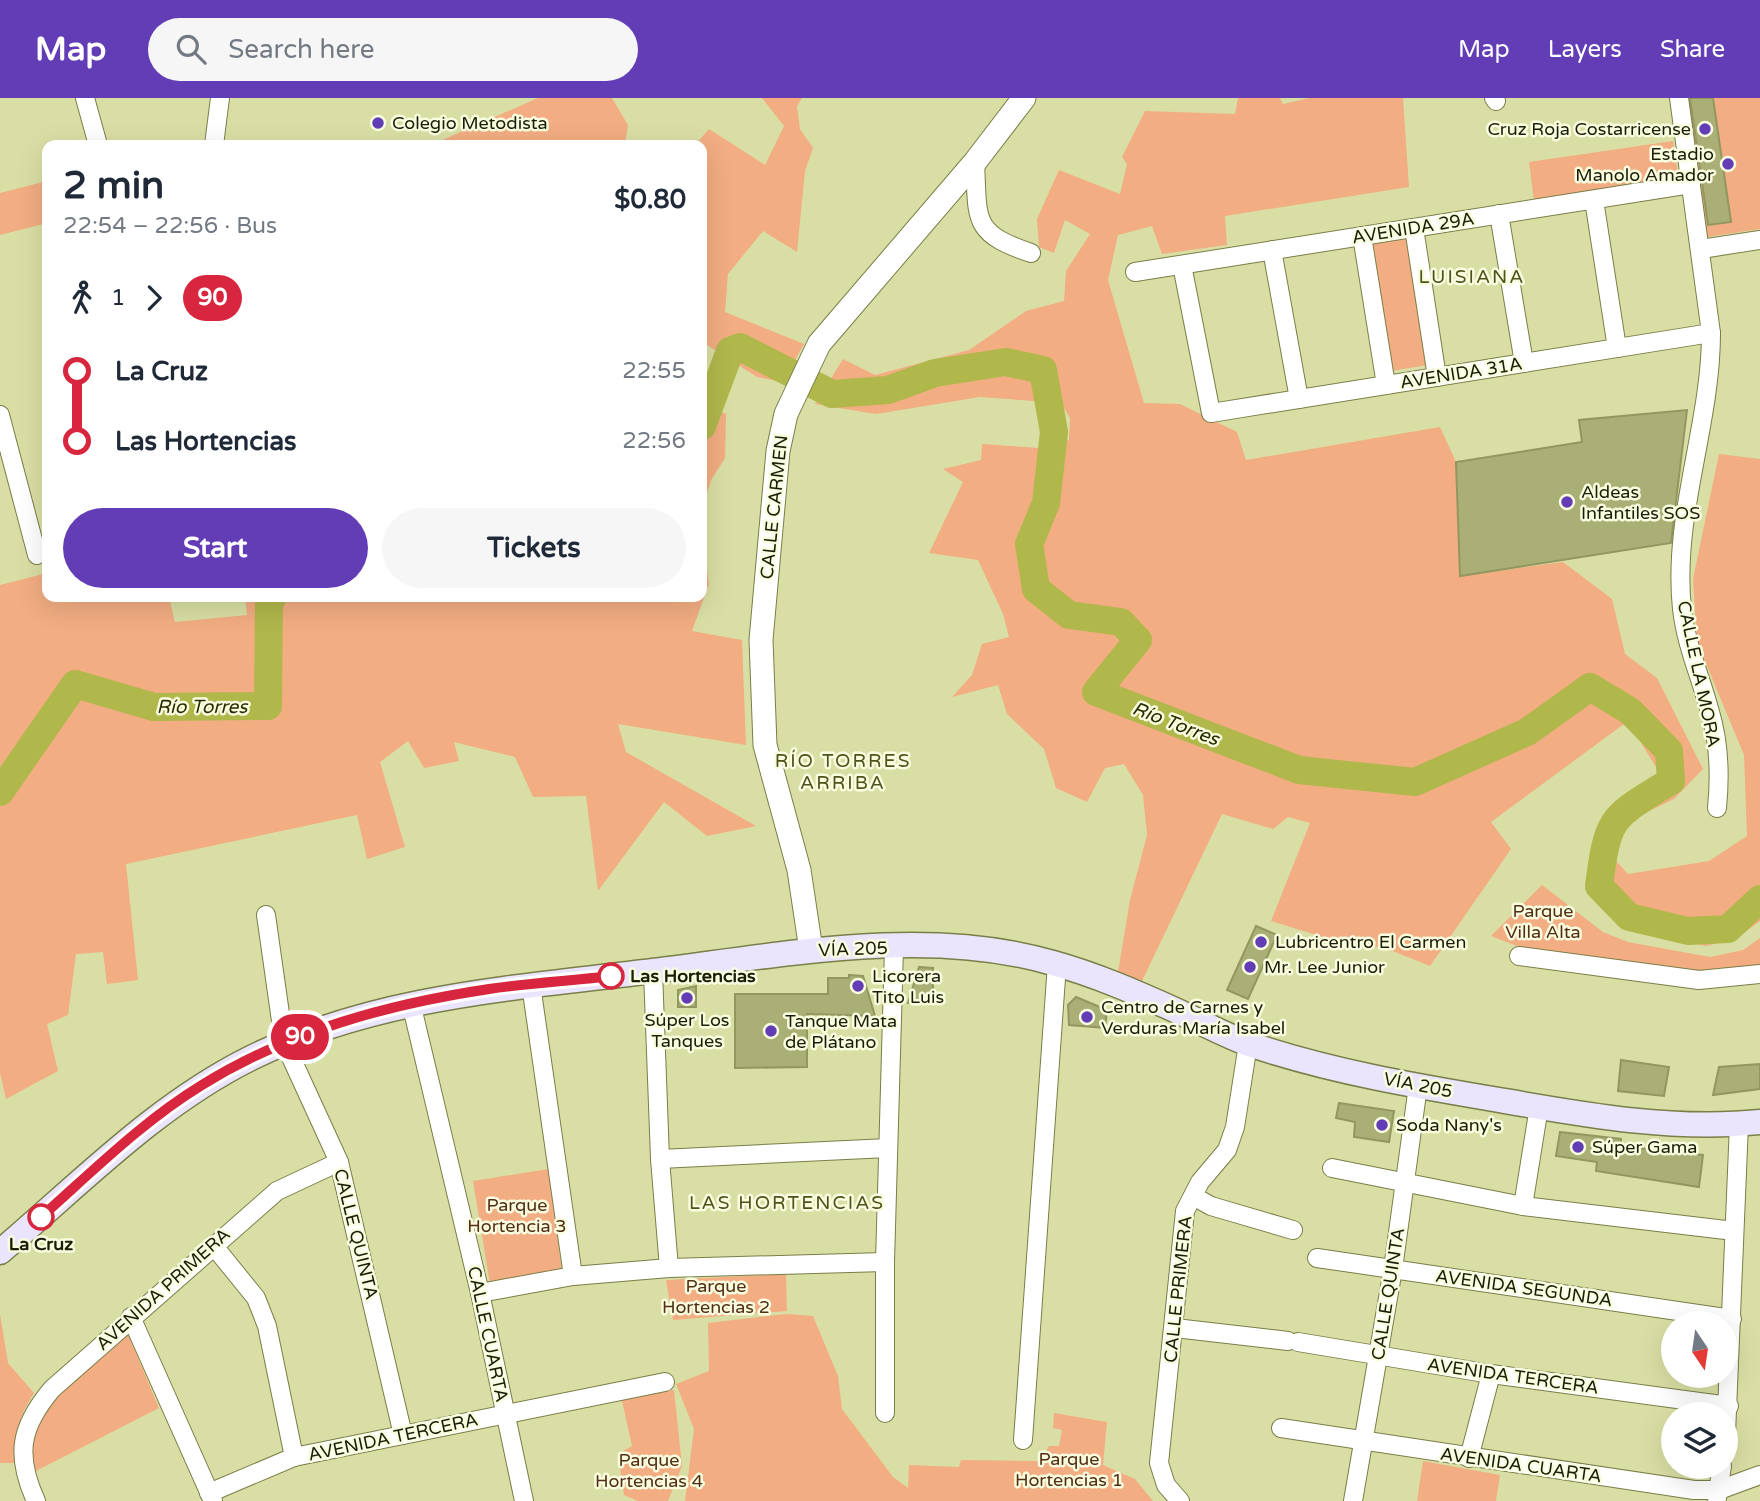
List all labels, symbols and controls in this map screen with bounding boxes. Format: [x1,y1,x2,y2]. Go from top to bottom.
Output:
search box [148,18,638,81]
text: Map [35,30,106,69]
icon: search [172,30,210,68]
text: Search here [228,34,374,65]
text: Map [1458,35,1510,64]
text: Layers [1548,35,1622,64]
text: Share [1660,35,1725,64]
place label: Colegio Metodista [392,112,548,134]
marker: Colegio Metodista [370,115,386,131]
place label: Cruz Roja Costarricense [1487,118,1691,140]
marker: Cruz Roja Costarricense [1697,121,1713,137]
place label: Estadio Manolo Amador [1575,143,1714,186]
marker: Estadio Manolo Amador [1720,156,1736,172]
text: 2 min [63,163,164,209]
text: $0.80 [614,184,686,215]
street label: AVENIDA 29A [1350,207,1476,249]
text: 22:54 – 22:56 · Bus [63,212,277,240]
district label: LUISIANA [1418,266,1526,288]
icon: walk [63,279,101,317]
icon: forward [135,279,173,317]
text: 90 [197,283,228,312]
text: 1 [111,284,125,312]
street label: AVENIDA 31A [1398,352,1524,394]
text: La Cruz [115,356,208,387]
text: 22:55 [622,357,686,385]
text: Las Hortencias [115,426,297,457]
text: 22:56 [622,427,686,455]
street label: CALLE CARMEN [755,434,793,580]
place label: Aldeas Infantiles SOS [1581,481,1700,524]
marker: Aldeas Infantiles SOS [1559,494,1575,510]
button: Start [63,508,368,588]
button: Tickets [382,508,686,588]
street label: CALLE LA MORA [1673,599,1725,749]
water label: Río Torres [157,696,249,718]
water label: Río Torres [1129,697,1224,751]
district label: RÍO TORRES ARRIBA [775,749,911,794]
park label: Parque Villa Alta [1505,900,1581,943]
place label: Lubricentro El Carmen [1275,931,1466,953]
marker: Lubricentro El Carmen [1253,934,1269,950]
street label: VÍA 205 [818,937,888,961]
place label: Mr. Lee Junior [1264,956,1385,978]
marker: Mr. Lee Junior [1242,959,1258,975]
marker: Las Hortencias [598,963,624,989]
place label: Las Hortencias [630,965,756,987]
place label: Licorera Tito Luis [872,965,944,1008]
marker: Licorera Tito Luis [850,978,866,994]
marker: Súper Los Tanques [679,990,695,1006]
place label: Centro de Carnes y Verduras María Isabel [1101,996,1285,1039]
place label: Súper Los Tanques [645,1009,729,1052]
marker: Centro de Carnes y Verduras María Isabel [1079,1009,1095,1025]
place label: Tanque Mata de Plátano [785,1010,897,1053]
line badge: 90 [268,1014,332,1060]
text: 90 [285,1022,315,1051]
marker: Tanque Mata de Plátano [763,1023,779,1039]
street label: VÍA 205 [1382,1068,1454,1102]
place label: Soda Nany's [1396,1114,1502,1136]
marker: Soda Nany's [1374,1117,1390,1133]
place label: Súper Gama [1592,1136,1697,1158]
marker: Súper Gama [1570,1139,1586,1155]
street label: CALLE QUINTA [329,1166,383,1302]
district label: LAS HORTENCIAS [689,1192,885,1214]
park label: Parque Hortencia 3 [467,1194,567,1237]
marker: La Cruz [28,1204,54,1230]
street label: CALLE PRIMERA [1159,1214,1197,1364]
street label: AVENIDA PRIMERA [91,1223,235,1355]
street label: CALLE QUINTA [1367,1226,1409,1362]
place label: La Cruz [9,1233,73,1255]
street label: CALLE CUARTA [463,1264,513,1404]
street label: AVENIDA SEGUNDA [1434,1265,1614,1311]
park label: Parque Hortencias 2 [662,1275,770,1318]
north arrow [1661,1311,1738,1388]
map controls [1661,1311,1738,1479]
street label: AVENIDA TERCERA [1426,1353,1600,1399]
button: layers [1661,1402,1738,1479]
street label: AVENIDA TERCERA [306,1408,480,1466]
street label: AVENIDA CUARTA [1439,1443,1603,1487]
park label: Parque Hortencias 1 [1015,1448,1123,1491]
park label: Parque Hortencias 4 [595,1449,703,1492]

